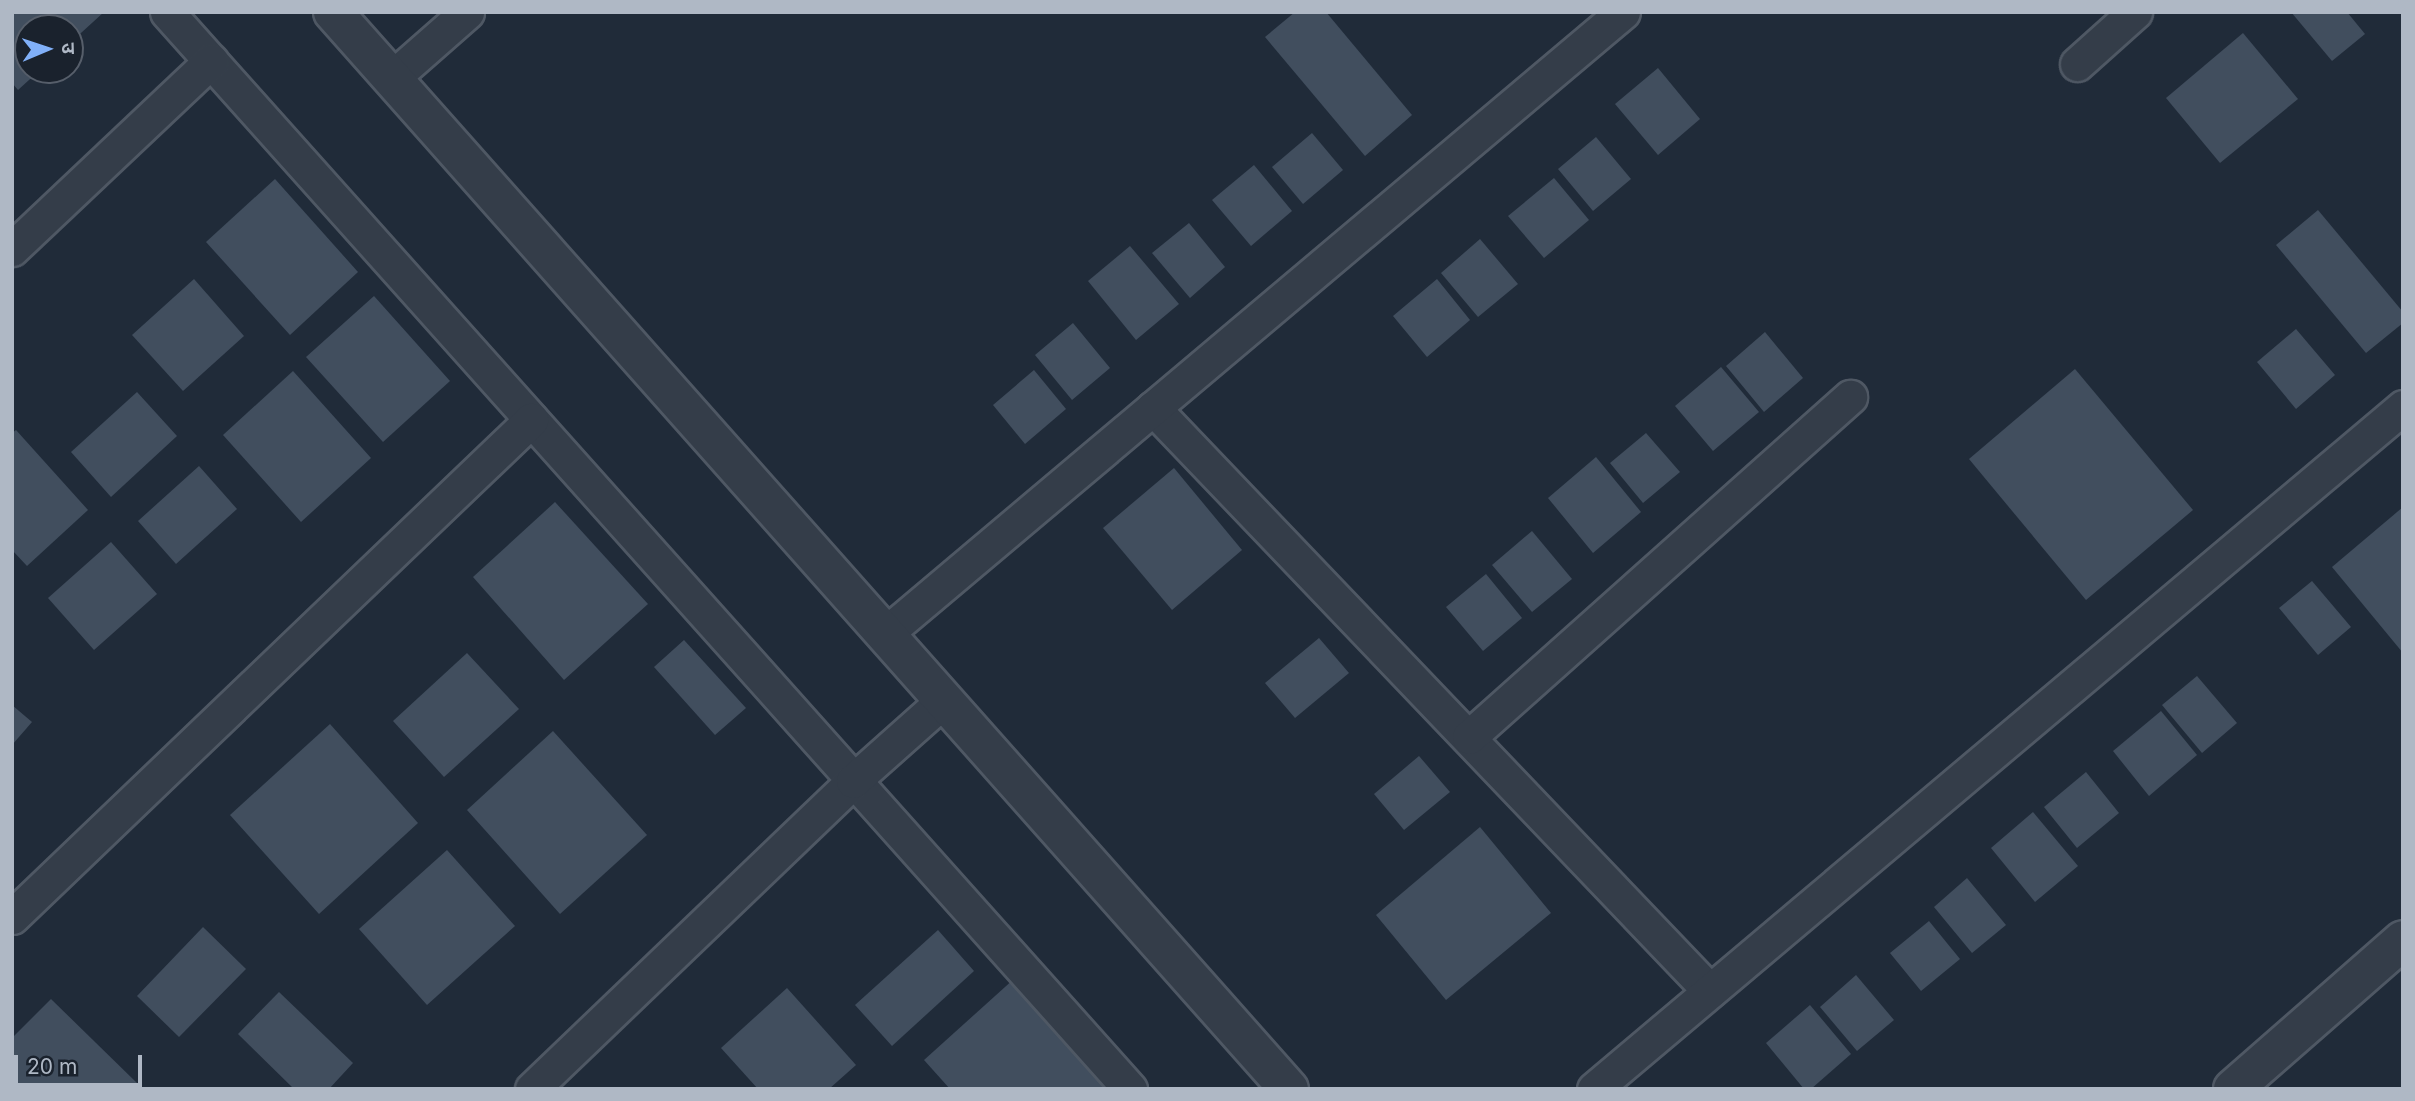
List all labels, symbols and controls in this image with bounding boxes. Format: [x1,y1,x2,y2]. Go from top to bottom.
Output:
north arrow [14,14,84,84]
text: उ [57,42,80,54]
scale bar [18,1042,145,1086]
text: 20 m [27,1054,77,1079]

